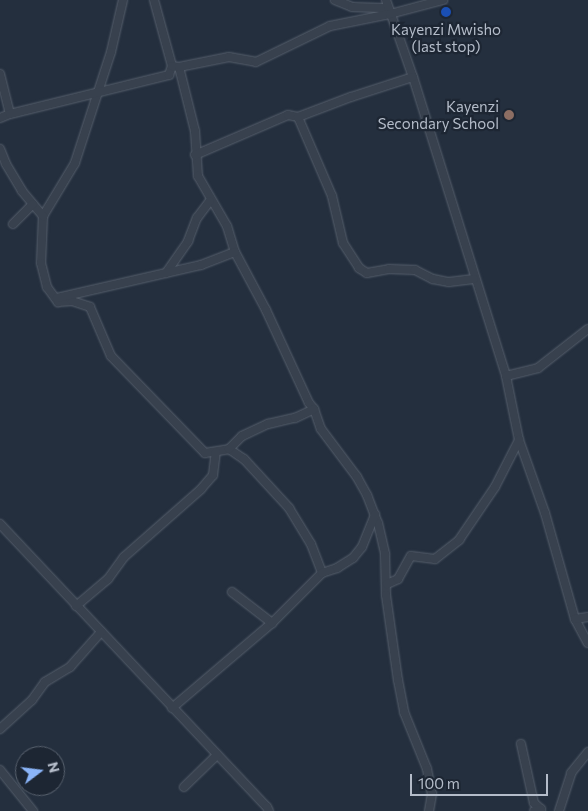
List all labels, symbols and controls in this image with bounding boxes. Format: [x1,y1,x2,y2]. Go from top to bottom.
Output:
marker: Kayenzi Mwisho (last stop) [440,6,452,18]
place label: Kayenzi Mwisho (last stop) [391,20,501,55]
place label: Kayenzi Secondary School [378,97,499,132]
marker: Kayenzi Secondary School [503,109,515,121]
north arrow [15,746,65,796]
text: N [44,760,64,775]
scale bar [413,764,550,796]
text: 100 m [418,774,460,792]

